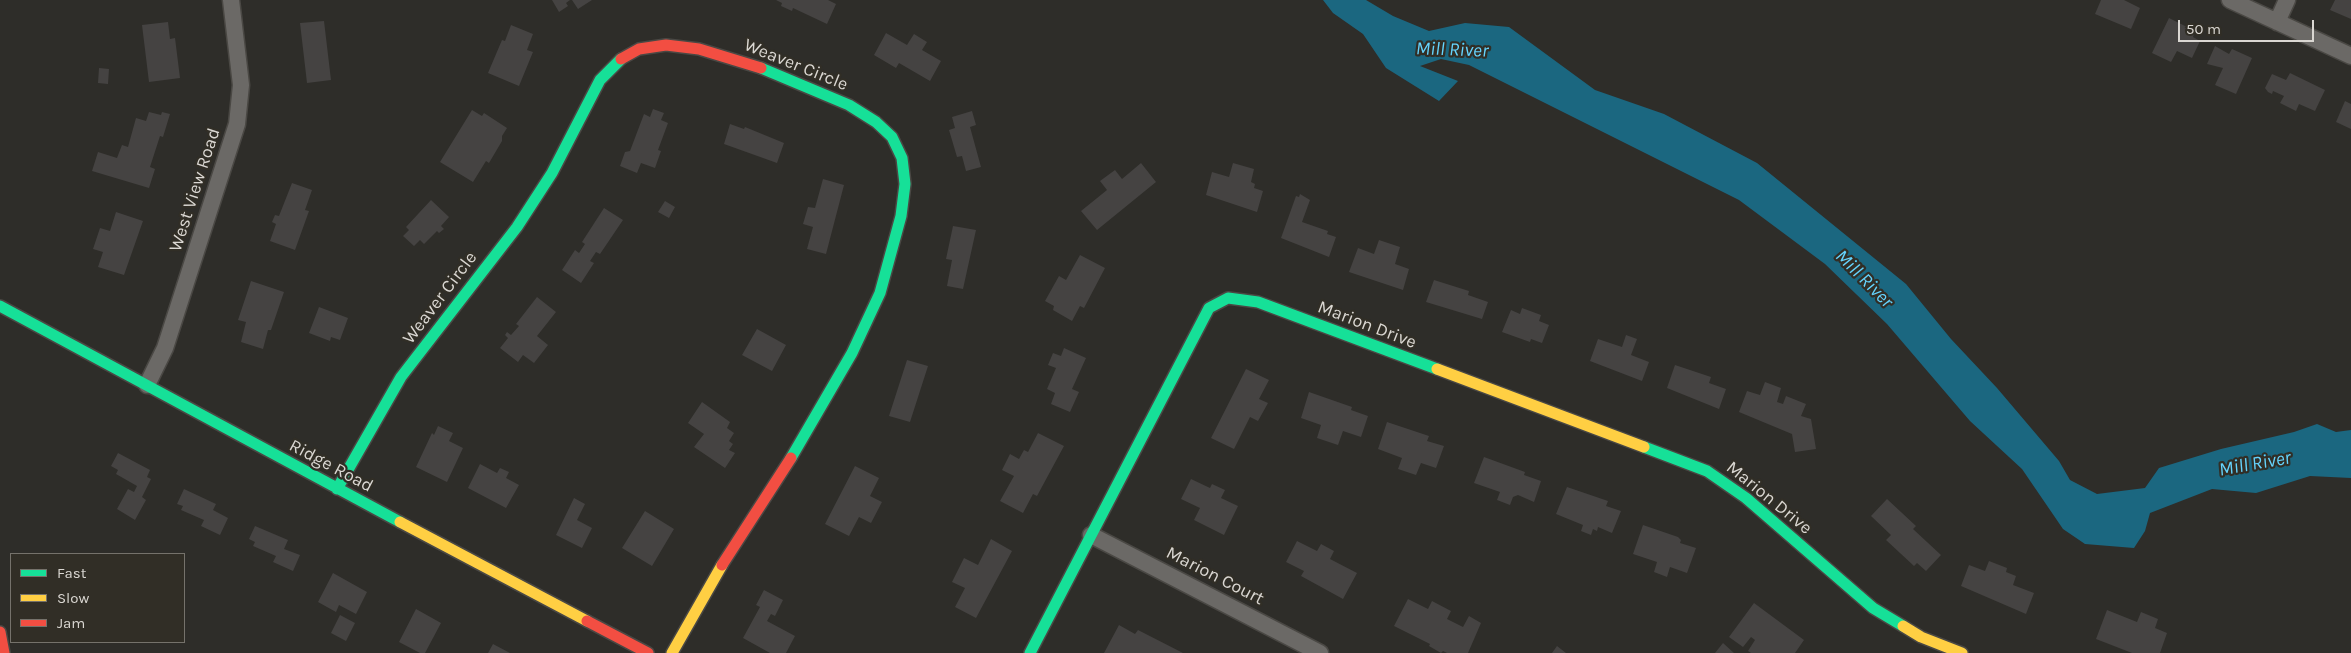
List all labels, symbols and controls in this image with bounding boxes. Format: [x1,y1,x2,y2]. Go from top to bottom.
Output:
scale bar [2181,10,2317,42]
text: 50 m [2186,20,2221,38]
street label: Weaver Circle [741,34,851,96]
water label: Mill River [1415,37,1489,63]
street label: West View Road [165,125,225,255]
water label: Mill River [1830,245,1898,313]
street label: Weaver Circle [398,247,482,349]
street label: Marion Drive [1315,296,1419,354]
street label: Ridge Road [285,435,377,497]
water label: Mill River [2217,446,2293,482]
street label: Marion Drive [1722,457,1816,539]
street label: Marion Court [1162,542,1268,610]
legend [10,553,185,643]
text: Fast [57,564,86,582]
text: Slow [57,589,89,607]
text: Jam [57,614,85,632]

